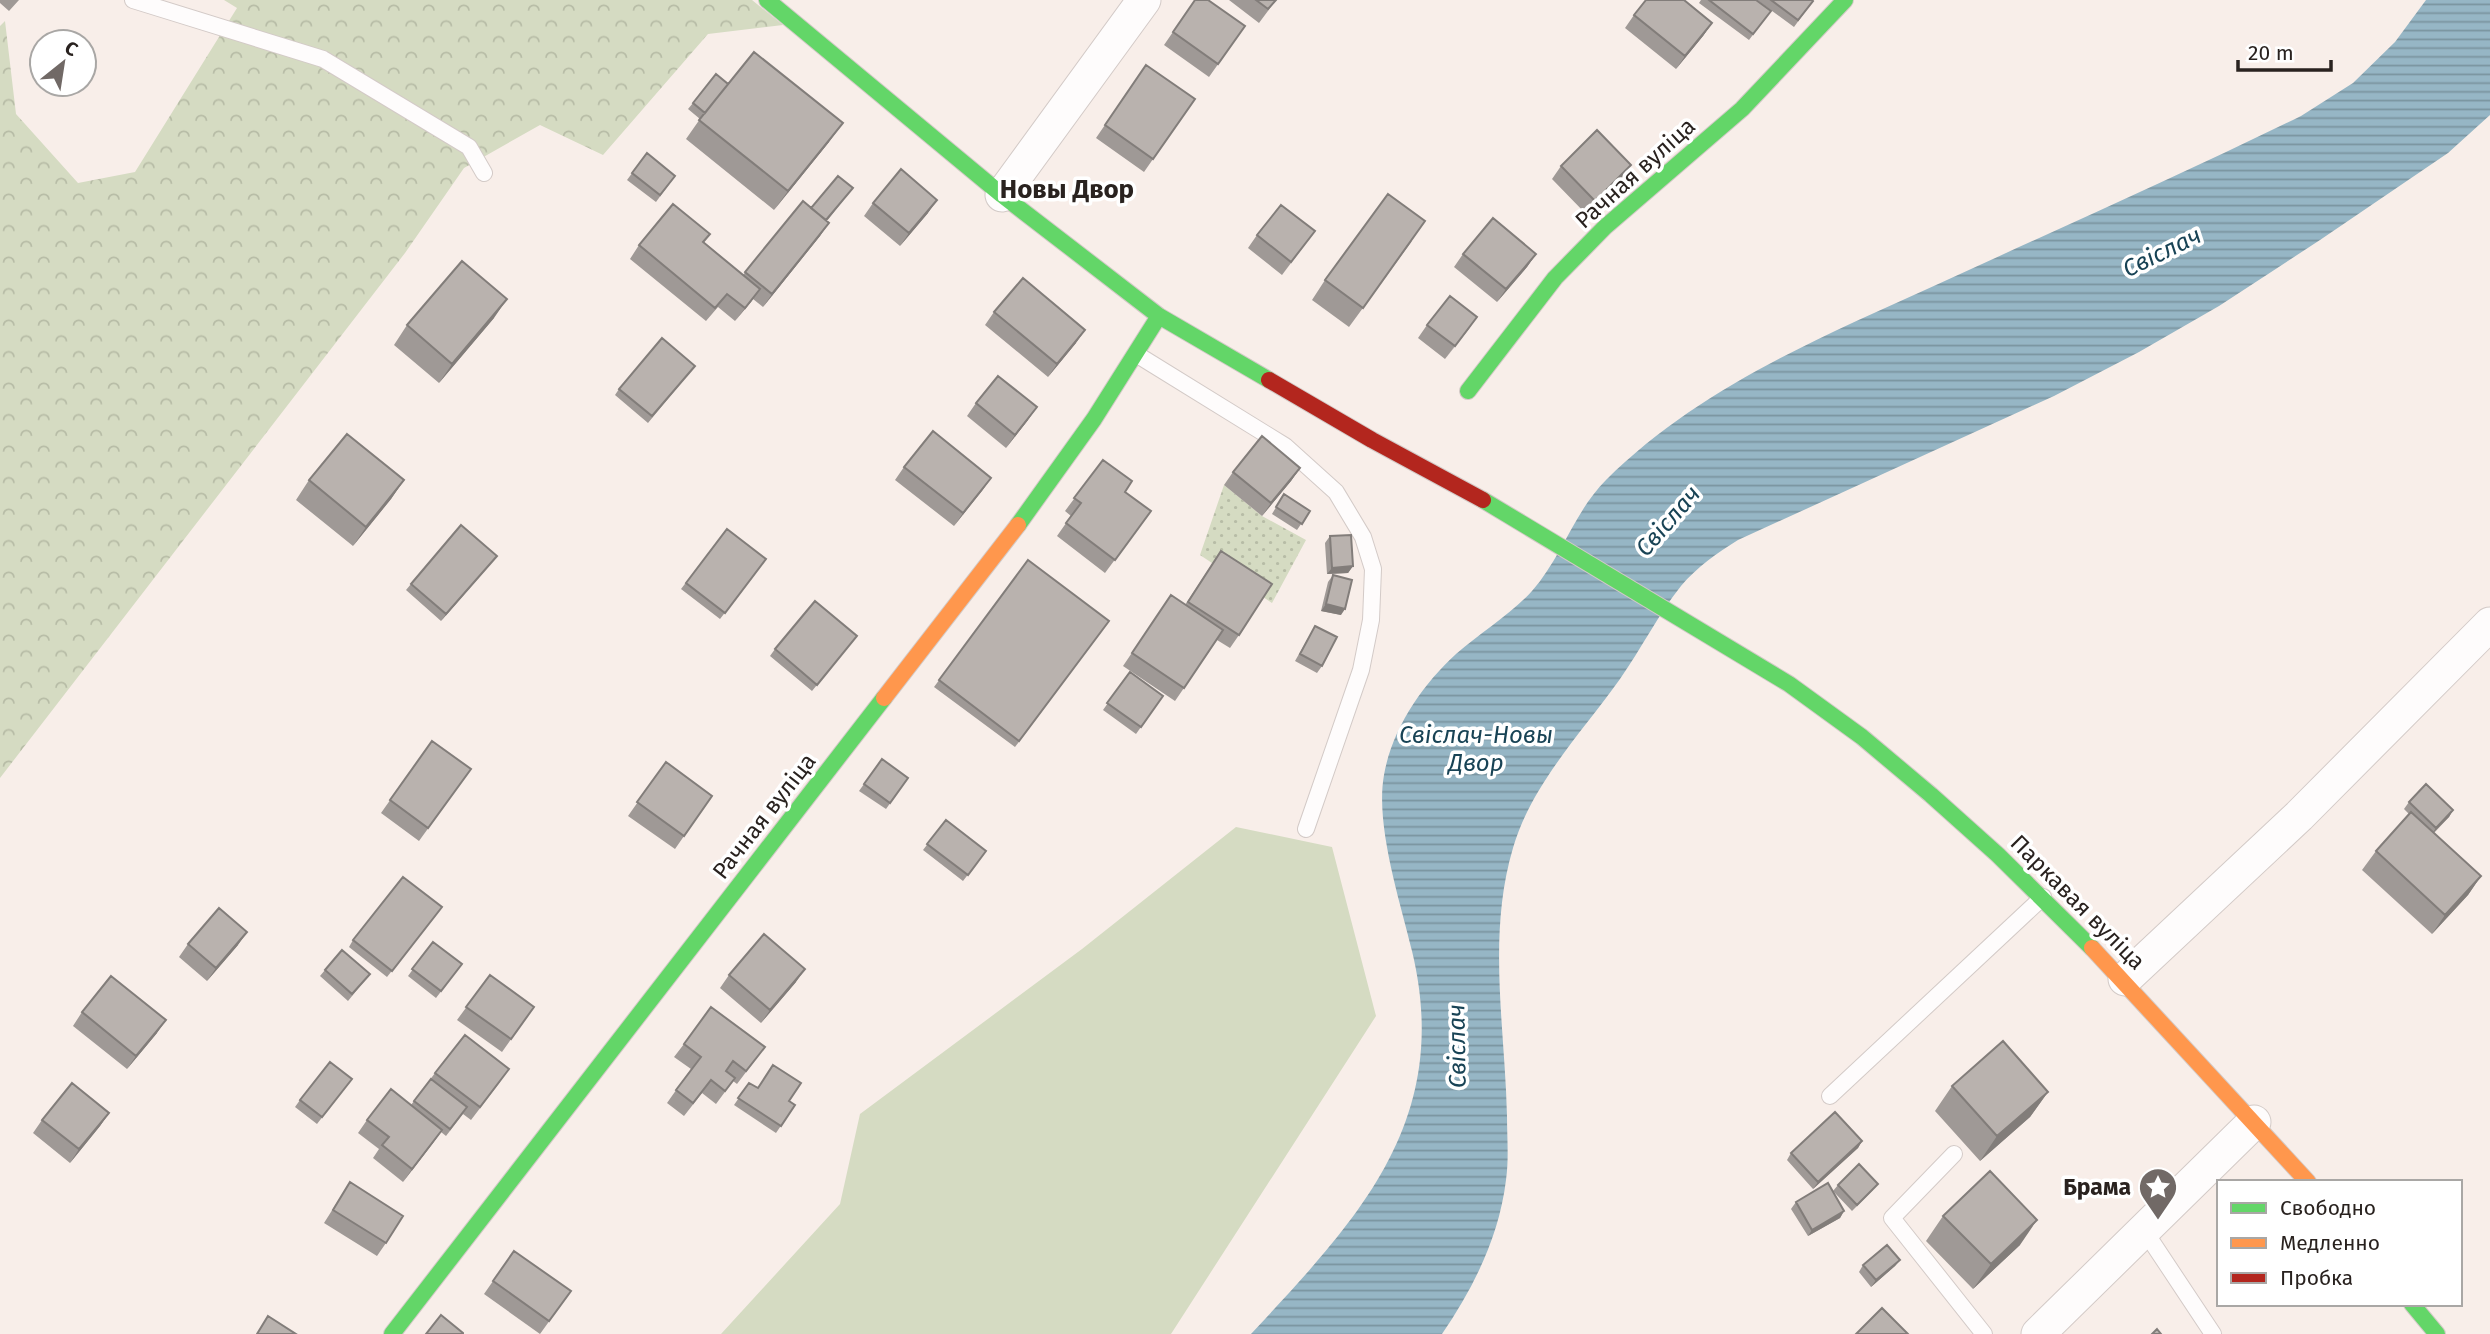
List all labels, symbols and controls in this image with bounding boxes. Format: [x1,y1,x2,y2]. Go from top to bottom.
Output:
north arrow [28,28,98,98]
scale bar [2238,28,2331,72]
text: С [61,36,82,61]
text: 20 m [2248,40,2294,66]
street label: Рачная вуліца [1569,112,1701,234]
district label: Новы Двор [1000,174,1134,205]
water label: Свіслач [2118,221,2206,283]
water label: Свіслач [1630,480,1706,562]
water label: Свіслач-Новы Двор [1399,721,1553,777]
street label: Рачная вуліца [706,748,822,884]
street label: Паркавая вуліца [2005,829,2151,975]
water label: Свіслач [1442,1004,1472,1088]
place icon: Брама [2137,1166,2179,1221]
place label: Брама [2063,1173,2131,1201]
legend [2217,1180,2462,1306]
text: Свободно [2280,1195,2376,1221]
text: Медленно [2280,1230,2380,1256]
text: Пробка [2280,1265,2353,1291]

